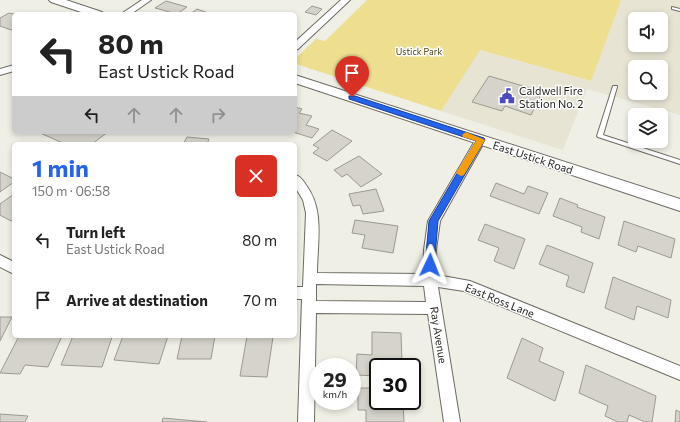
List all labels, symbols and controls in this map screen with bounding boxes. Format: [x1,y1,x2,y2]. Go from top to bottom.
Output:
map controls [628,12,668,148]
button: sound [628,12,668,52]
text: 80 m [98,26,164,60]
icon: left [32,28,84,80]
park label: Ustick Park [396,46,442,57]
pin [335,56,369,97]
text: East Ustick Road [98,60,235,82]
button: search [628,60,668,100]
icon: arrive [341,62,363,84]
place label: Caldwell Fire Station No. 2 [519,84,583,110]
public building icon: Caldwell Fire Station No. 2 [498,87,516,105]
icon: left [81,104,103,126]
icon: ahead [123,104,145,126]
icon: ahead [165,104,187,126]
icon: right [207,104,229,126]
button: layers [628,108,668,148]
street label: East Ustick Road [491,138,575,176]
text: 1 min [32,153,89,182]
button: close [235,155,277,197]
text: 150 m · 06:58 [32,183,110,199]
text: Turn left [66,223,125,241]
icon: left [32,229,54,251]
text: 80 m [242,231,277,249]
text: East Ustick Road [66,241,165,257]
position arrow [409,244,451,286]
street label: East Ross Lane [463,280,537,320]
icon: arrive [32,289,54,311]
text: Arrive at destination [66,291,208,309]
text: 70 m [243,291,277,309]
street label: Ray Avenue [428,306,450,365]
speed limit sign: 30 [369,358,421,410]
text: 29 [323,367,347,391]
text: km/h [323,388,347,400]

